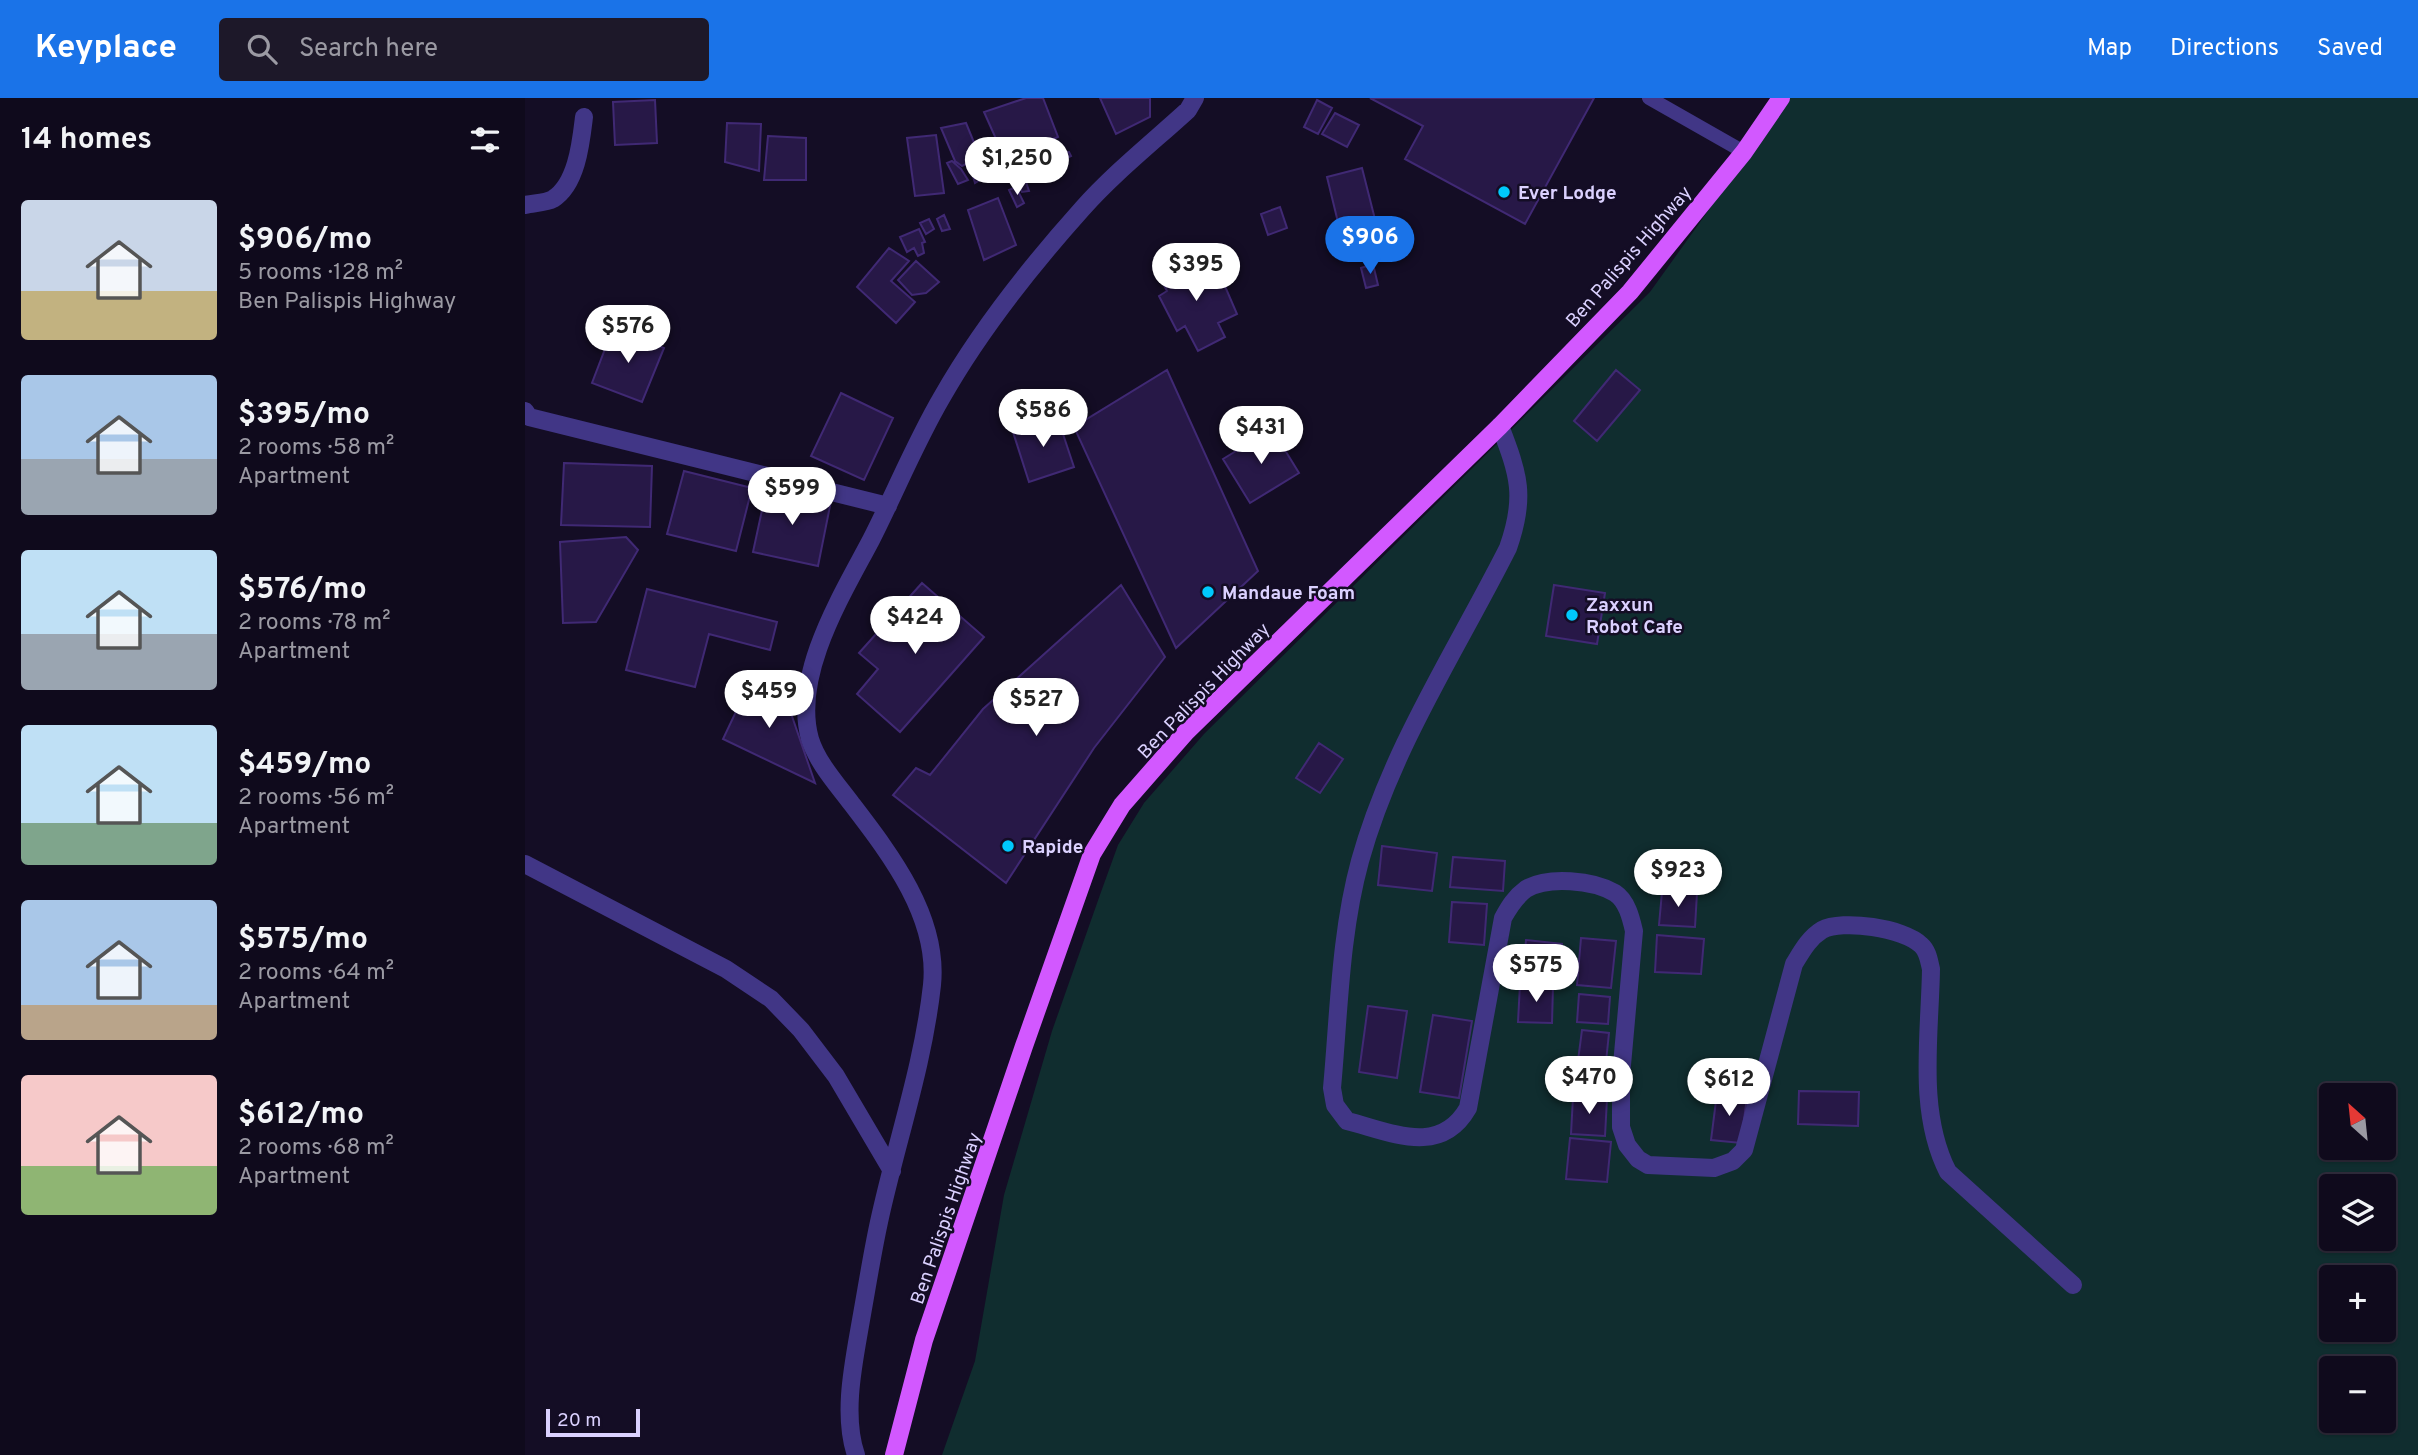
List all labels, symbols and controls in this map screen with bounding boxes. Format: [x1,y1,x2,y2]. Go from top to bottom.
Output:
search box [219,18,709,81]
text: Keyplace [35,28,177,70]
icon: search [243,30,281,68]
text: Search here [299,33,438,66]
text: Map [2087,34,2132,64]
text: Directions [2170,34,2279,64]
text: Saved [2317,34,2383,64]
icon: filters [466,121,504,159]
text: 14 homes [21,122,152,159]
pin: $1,250 [960,138,1074,197]
text: $1,250 [981,145,1053,174]
street label: Ben Palispis Highway [1561,181,1698,333]
place label: Ever Lodge [1518,182,1616,206]
marker: Ever Lodge [1496,184,1512,200]
pin: $906 [1329,216,1411,276]
text: $906/mo [238,222,372,259]
text: $906 [1341,224,1399,253]
icon: home [77,228,161,312]
pin: $395 [1155,244,1237,303]
text: $395 [1168,251,1224,280]
text: 5 rooms · 128 m² [238,259,403,288]
text: Ben Palispis Highway [238,288,456,317]
pin: $576 [587,306,669,365]
text: $576 [601,313,655,342]
pin: $586 [1002,390,1084,449]
text: $395/mo [238,397,370,434]
text: $586 [1015,397,1071,426]
icon: home [77,403,161,487]
pin: $431 [1220,406,1302,466]
text: $431 [1235,414,1287,443]
text: 2 rooms · 58 m² [238,434,394,463]
text: Apartment [238,463,350,492]
pin: $599 [751,468,833,527]
text: $599 [764,475,820,504]
text: $576/mo [238,572,367,609]
icon: home [77,578,161,662]
place label: Mandaue Foam [1222,582,1355,606]
marker: Mandaue Foam [1200,584,1216,600]
place label: Zaxxun Robot Cafe [1586,594,1683,640]
pin: $424 [874,596,956,656]
text: $424 [886,604,944,633]
marker: Zaxxun Robot Cafe [1564,607,1580,623]
text: 2 rooms · 78 m² [238,609,391,638]
street label: Ben Palispis Highway [1133,618,1276,765]
text: Apartment [238,638,350,667]
pin: $459 [728,670,810,730]
text: $459 [741,678,797,707]
pin: $527 [995,678,1077,738]
text: $527 [1009,686,1063,715]
text: $459/mo [238,747,371,784]
icon: home [77,753,161,837]
text: 2 rooms · 56 m² [238,784,394,813]
text: Apartment [238,813,350,842]
place label: Rapide [1022,836,1083,860]
marker: Rapide [1000,838,1016,854]
pin: $923 [1637,850,1719,909]
text: $923 [1650,857,1706,886]
text: $575/mo [238,922,368,959]
icon: home [77,928,161,1012]
pin: $575 [1495,944,1577,1004]
text: $575 [1509,952,1563,981]
text: 2 rooms · 64 m² [238,959,394,988]
text: Apartment [238,988,350,1017]
pin: $470 [1548,1056,1630,1116]
pin: $612 [1688,1058,1770,1118]
text: $470 [1561,1064,1617,1093]
text: $612 [1703,1066,1755,1095]
north arrow [2319,1083,2396,1160]
map controls [2319,1083,2396,1433]
text: $612/mo [238,1097,364,1134]
icon: home [77,1103,161,1187]
street label: Ben Palispis Highway [906,1130,988,1308]
text: 2 rooms · 68 m² [238,1134,394,1163]
text: Apartment [238,1163,350,1192]
button: layers [2319,1174,2396,1251]
button: + [2319,1265,2396,1342]
button: − [2319,1356,2396,1433]
scale bar [546,1406,641,1438]
text: 20 m [557,1409,601,1433]

